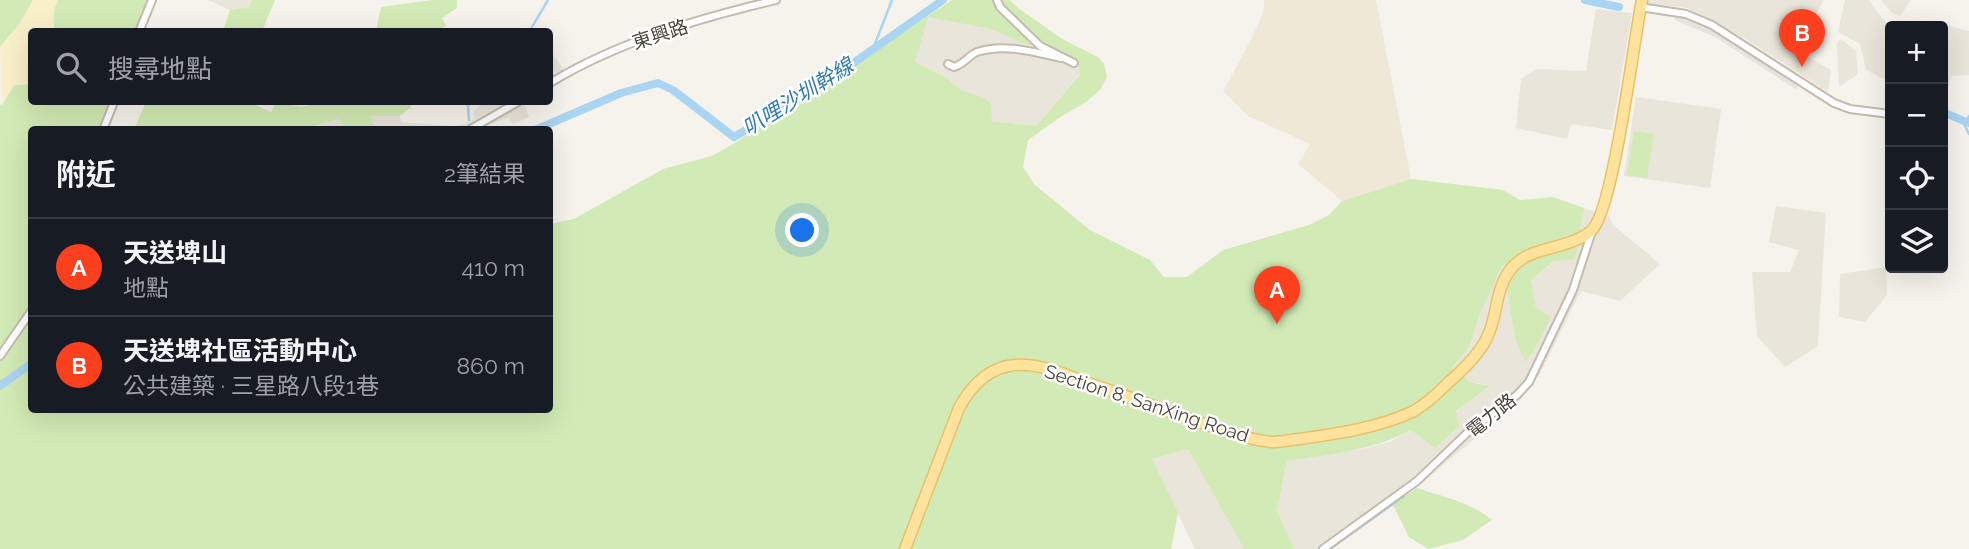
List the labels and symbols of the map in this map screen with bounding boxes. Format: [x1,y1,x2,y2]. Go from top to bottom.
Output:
pin: B [1779,9,1825,67]
street label: 東興路 [629,15,691,53]
water label: 叭哩沙圳幹線 [738,52,859,141]
your location [785,213,819,247]
pin: A [1254,266,1300,324]
street label: Section 8, SanXing Road [1042,360,1252,446]
street label: 電力路 [1462,389,1520,441]

